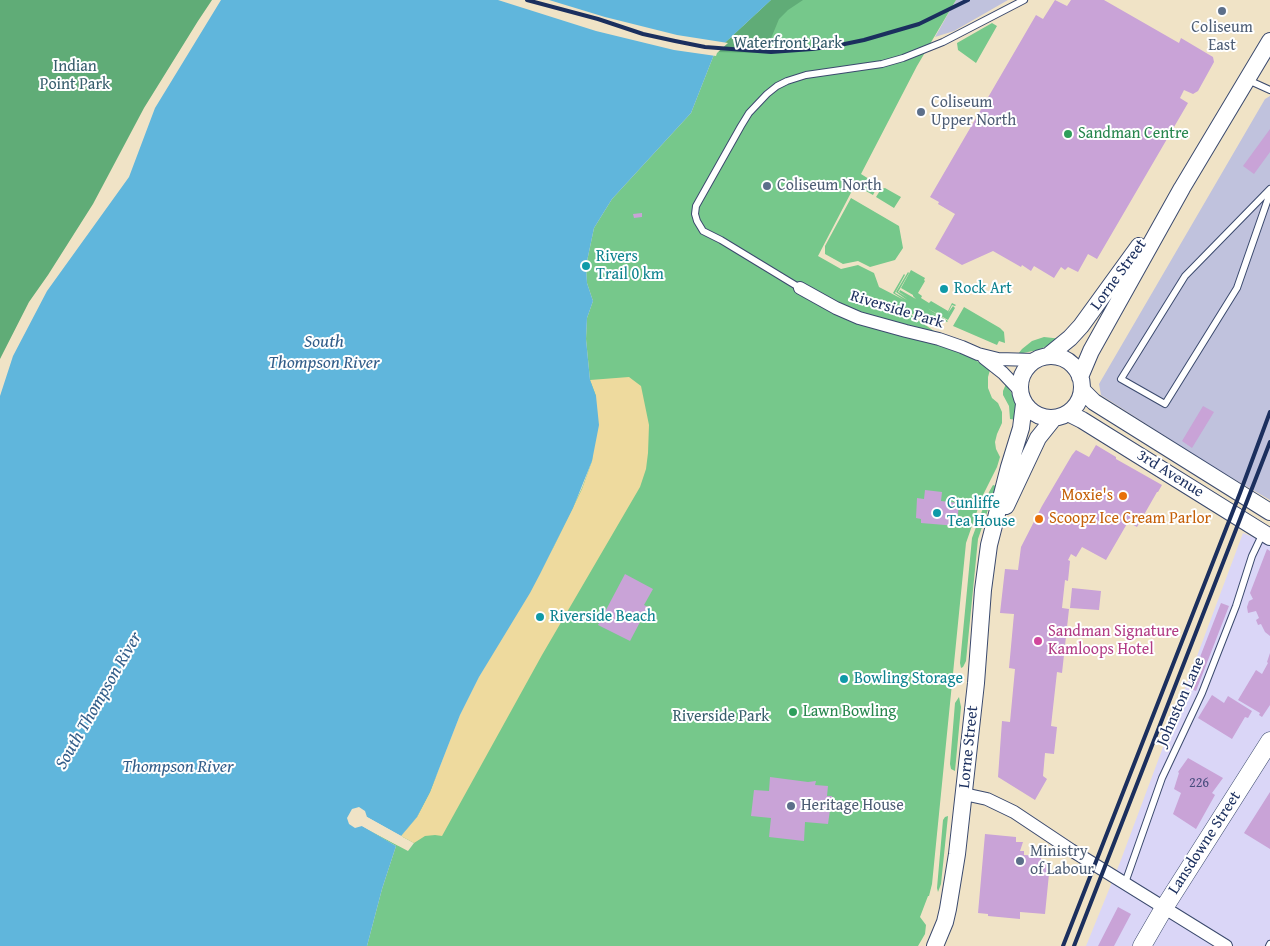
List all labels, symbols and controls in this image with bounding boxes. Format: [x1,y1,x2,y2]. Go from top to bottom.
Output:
marker: Coliseum East [1216,5,1228,17]
place label: Coliseum East [1191,18,1253,56]
park label: Waterfront Park [734,34,842,54]
park label: Indian Point Park [40,57,110,95]
place label: Coliseum Upper North [931,93,1016,131]
marker: Coliseum Upper North [915,106,927,118]
place label: Sandman Centre [1078,124,1189,144]
marker: Sandman Centre [1062,128,1074,140]
place label: Coliseum North [777,176,882,196]
marker: Coliseum North [761,180,773,192]
street label: Lorne Street [1087,236,1151,314]
place label: Rivers Trail 0 km [596,247,664,285]
marker: Rivers Trail 0 km [580,260,592,272]
place label: Rock Art [954,279,1012,299]
marker: Rock Art [938,283,950,295]
street label: Riverside Park [848,287,946,333]
water label: South Thompson River [268,331,380,374]
street label: 3rd Avenue [1133,446,1207,502]
place label: Moxie's [1061,486,1113,506]
marker: Moxie's [1117,490,1129,502]
place label: Cunliffe Tea House [947,494,1015,532]
marker: Cunliffe Tea House [931,507,943,519]
place label: Scoopz Ice Cream Parlor [1049,509,1211,529]
marker: Scoopz Ice Cream Parlor [1033,513,1045,525]
place label: Riverside Beach [550,607,656,627]
marker: Riverside Beach [534,611,546,623]
place label: Sandman Signature Kamloops Hotel [1048,622,1179,660]
water label: South Thompson River [51,629,147,773]
marker: Sandman Signature Kamloops Hotel [1032,635,1044,647]
street label: Johnston Lane [1153,654,1209,750]
place label: Bowling Storage [854,669,963,689]
marker: Bowling Storage [838,673,850,685]
place label: Lawn Bowling [803,702,896,722]
street label: Lorne Street [955,705,983,789]
marker: Lawn Bowling [787,706,799,718]
park label: Riverside Park [673,707,769,727]
water label: Thompson River [122,756,234,778]
house number: 226 [1189,775,1209,791]
street label: Lansdowne Street [1165,788,1245,898]
place label: Heritage House [801,796,904,816]
marker: Heritage House [785,800,797,812]
place label: Ministry of Labour [1030,842,1094,880]
marker: Ministry of Labour [1014,855,1026,867]

